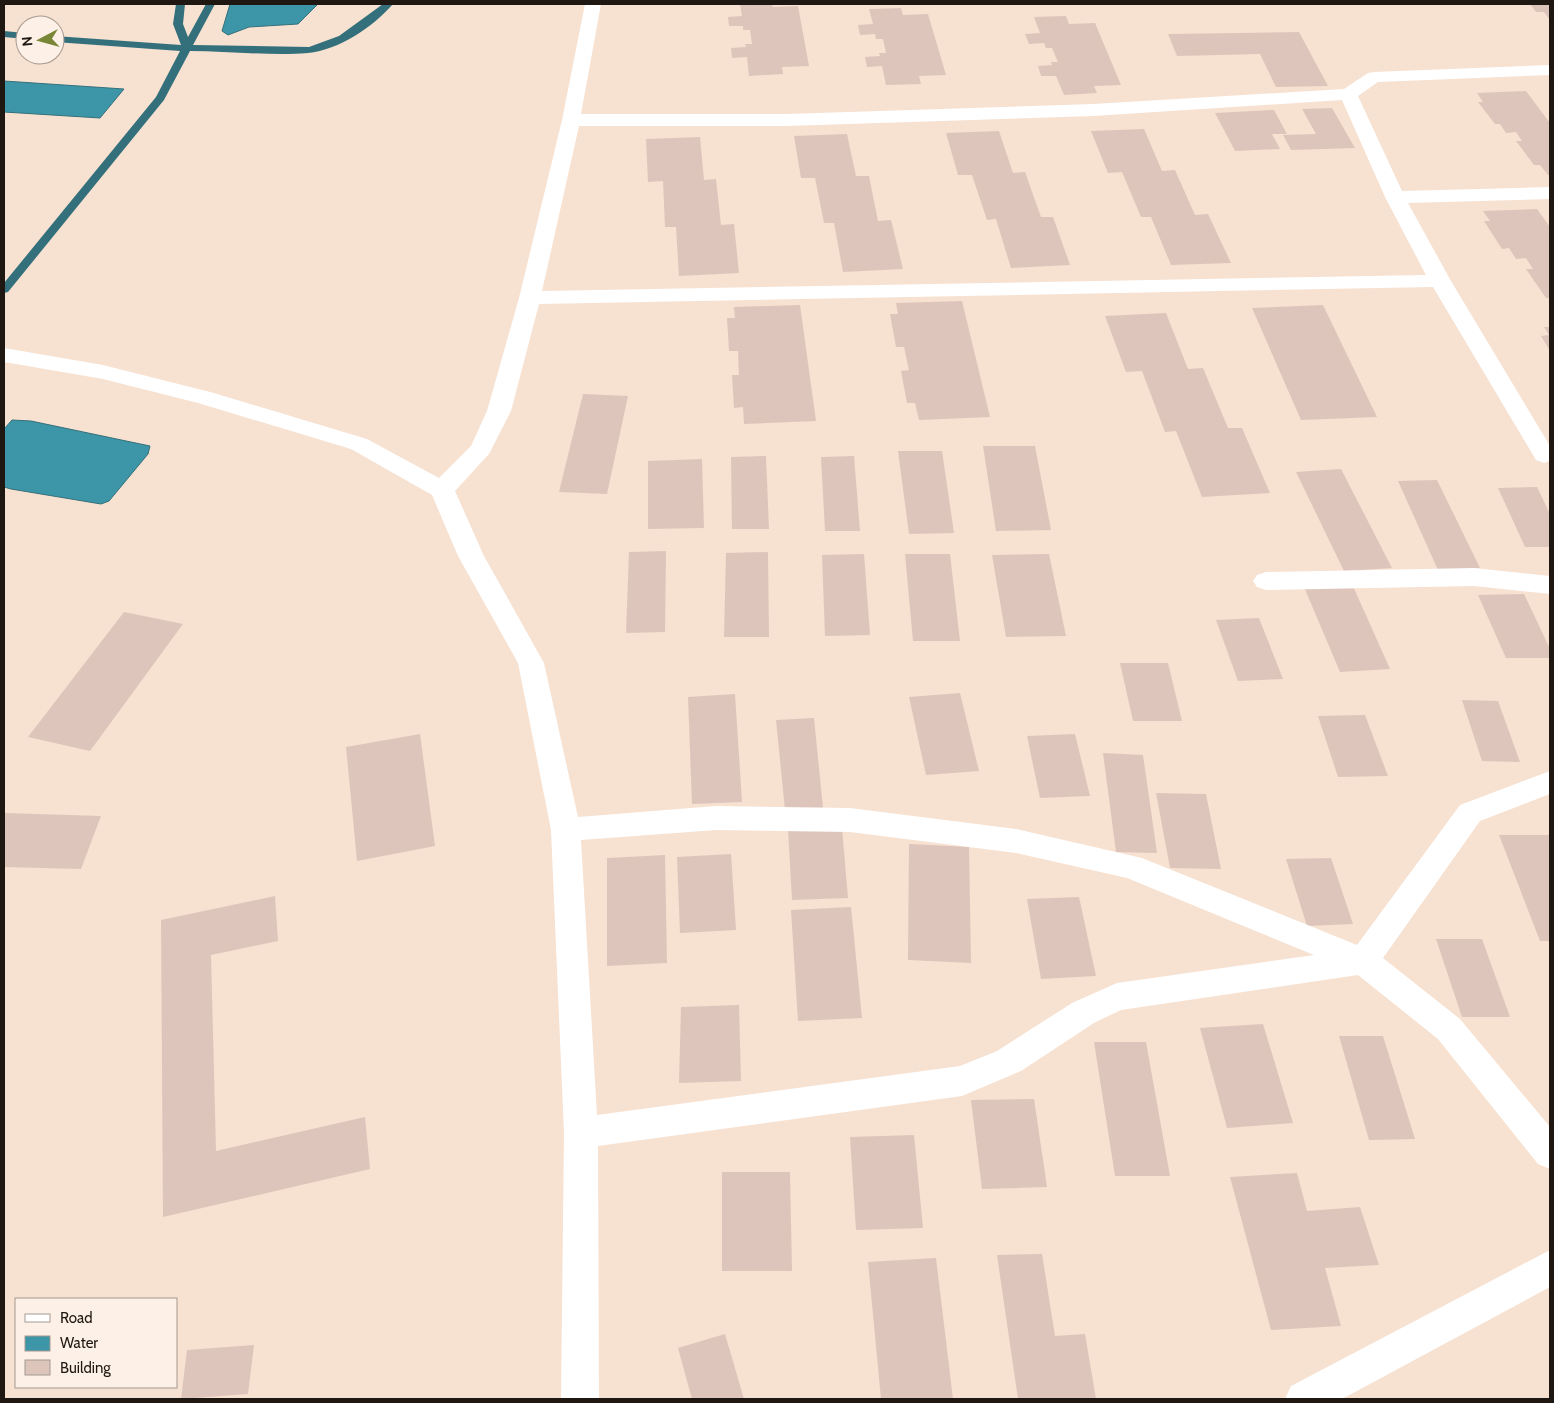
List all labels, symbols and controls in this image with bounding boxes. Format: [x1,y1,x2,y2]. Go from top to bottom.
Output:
north arrow [15,15,65,65]
text: N [18,35,37,47]
legend [15,1298,178,1388]
text: Road [60,1309,93,1327]
text: Water [60,1334,98,1352]
text: Building [60,1359,111,1377]

